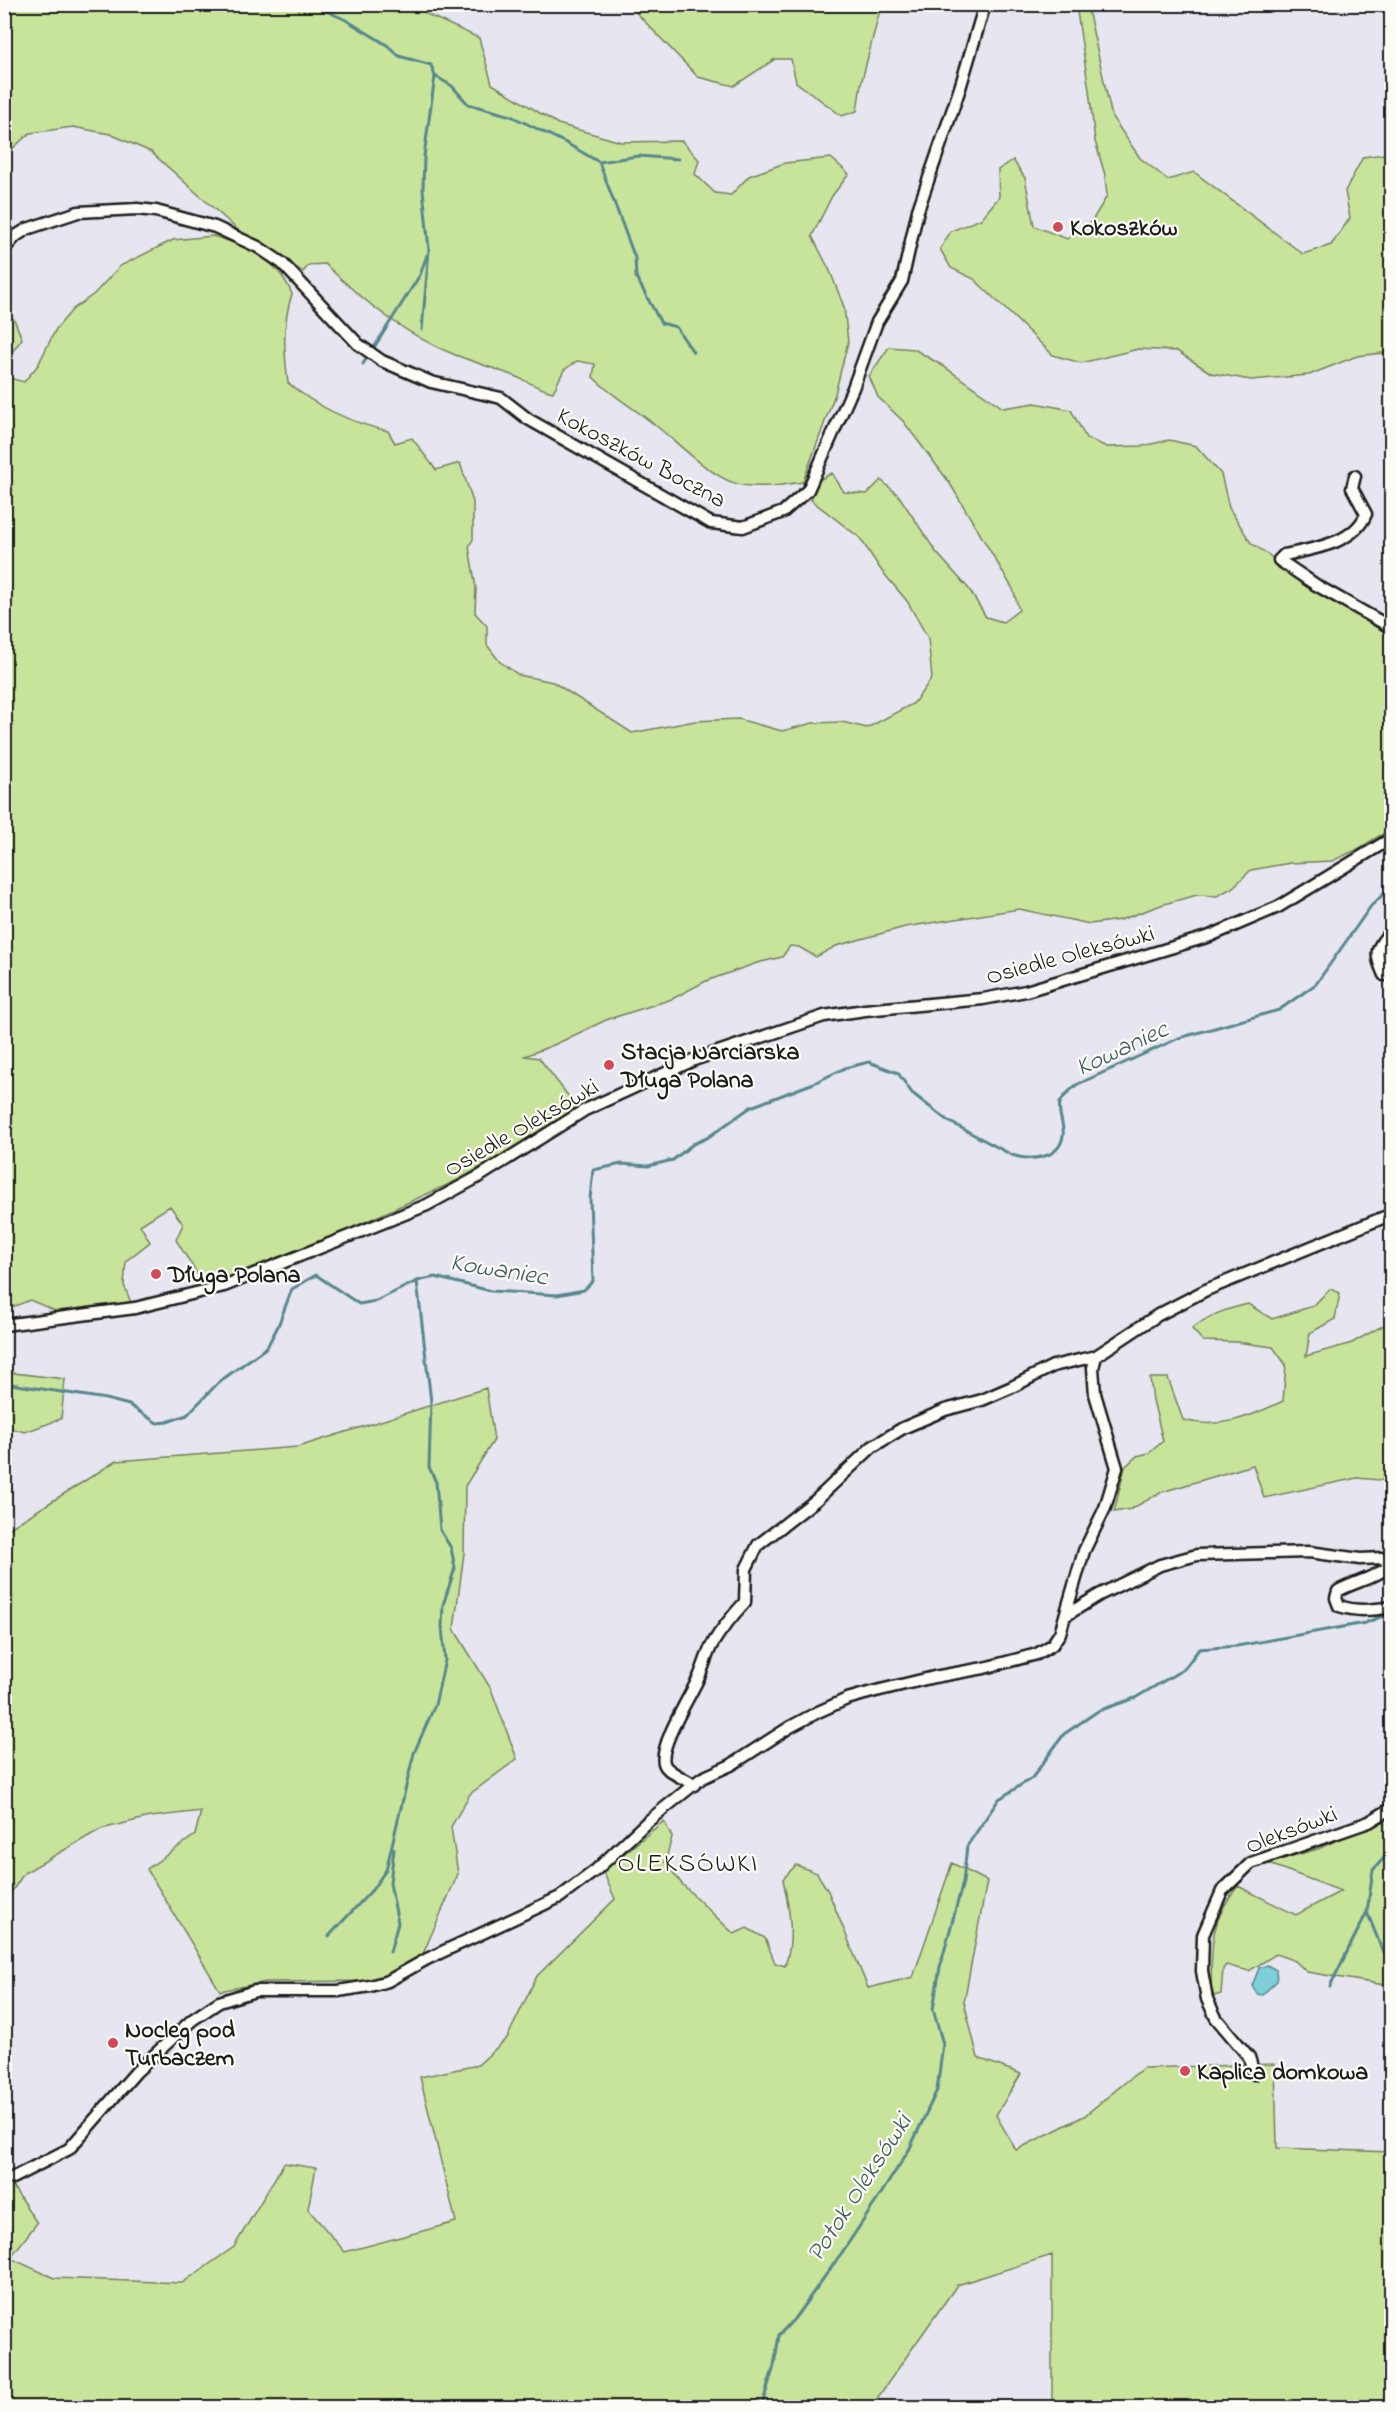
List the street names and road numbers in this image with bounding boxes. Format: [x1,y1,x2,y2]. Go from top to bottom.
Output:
street label: Kokoszków Boczna [550,400,732,519]
street label: Osiedle Oleksówki [982,917,1159,996]
street label: Osiedle Oleksówki [439,1071,606,1188]
street label: Oleksówki [1241,1798,1343,1865]

